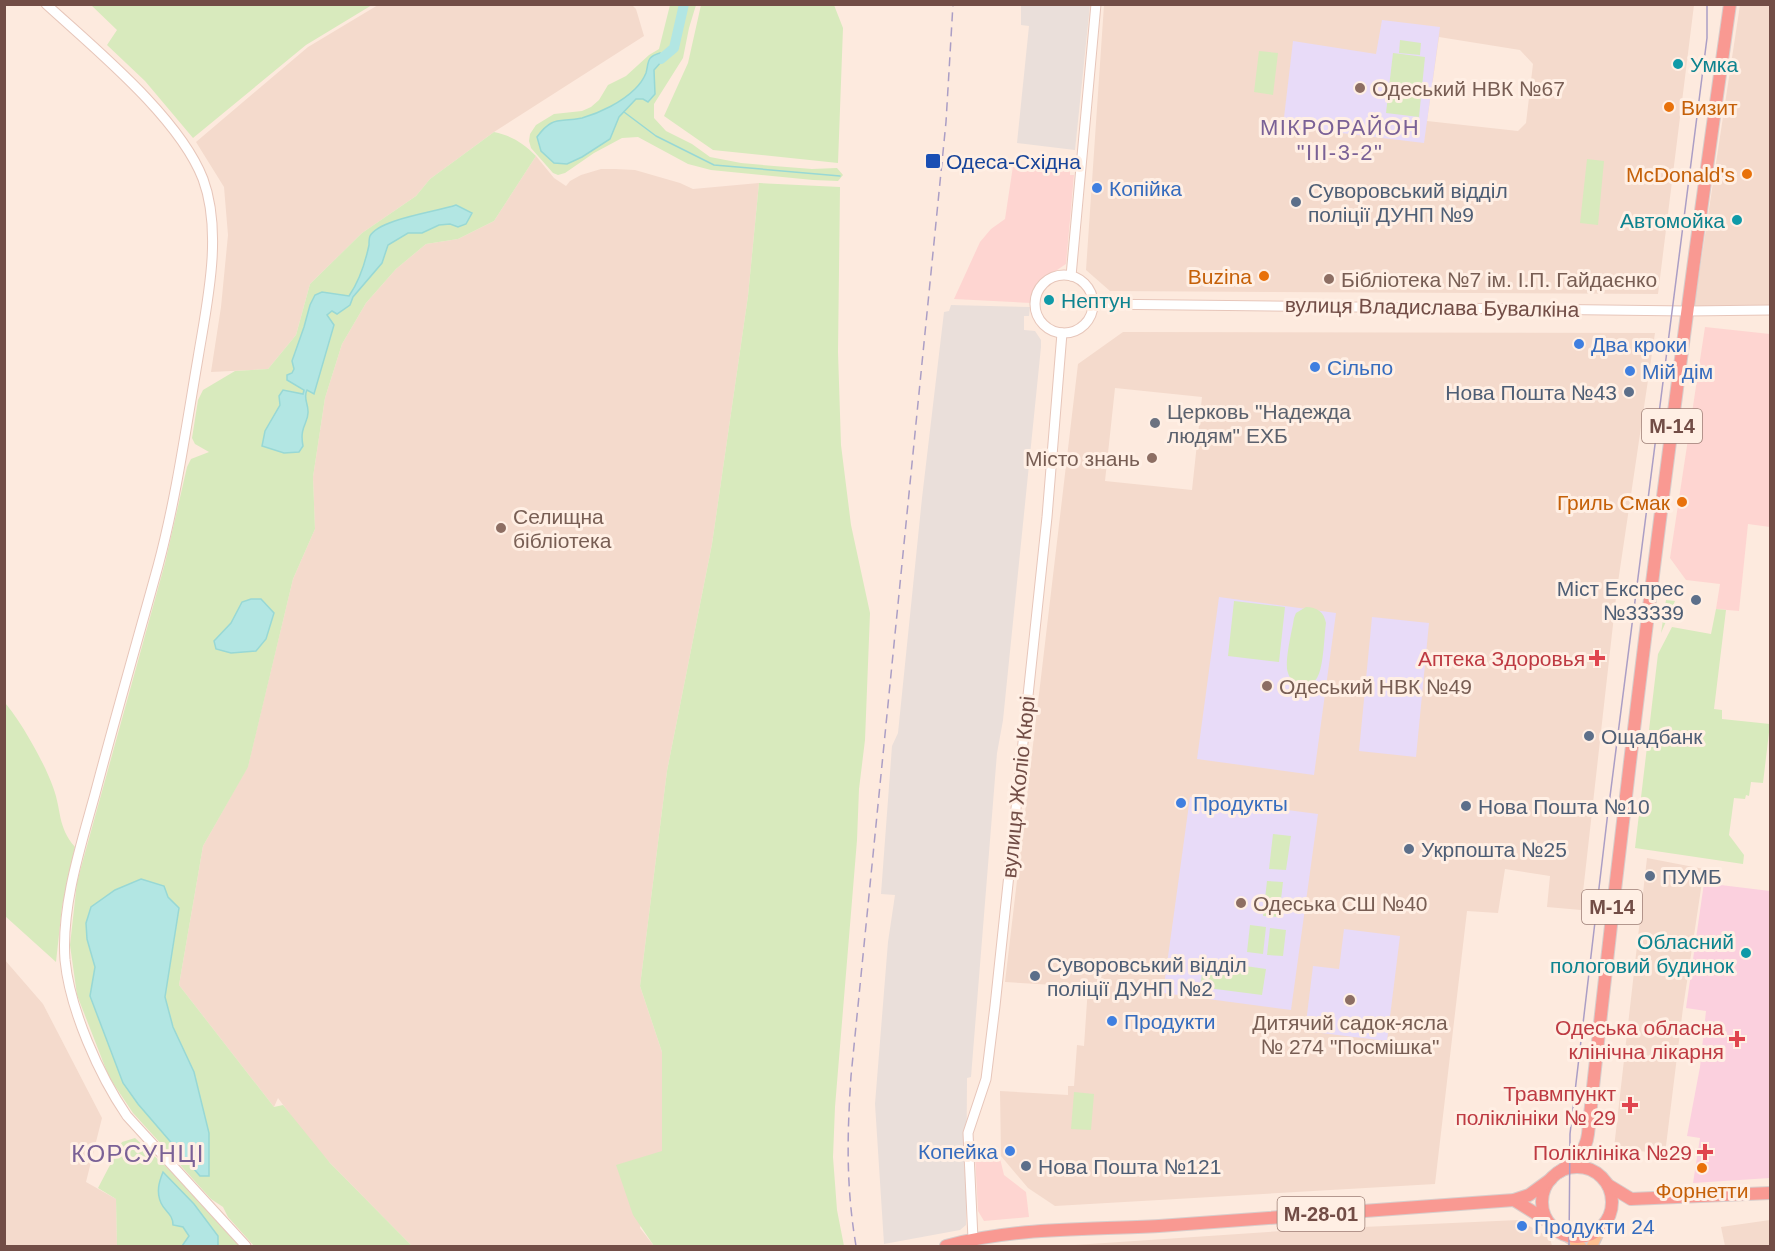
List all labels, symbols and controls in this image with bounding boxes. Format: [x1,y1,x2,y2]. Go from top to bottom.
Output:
place label: Умка [1690,53,1738,76]
marker: Умка [1671,57,1685,71]
place label: Одеський НВК №67 [1372,77,1565,100]
marker: Одеський НВК №67 [1353,81,1367,95]
place label: Визит [1681,96,1738,119]
marker: Визит [1662,100,1676,114]
district label: МІКРОРАЙОН "ІІІ-3-2" [1260,115,1420,165]
place label: Одеса-Східна [946,150,1081,173]
marker: Одеса-Східна [924,152,942,170]
place label: McDonald's [1626,163,1735,186]
marker: McDonald's [1740,167,1754,181]
place label: Копійка [1109,177,1182,200]
place label: Суворовський відділ поліції ДУНП №9 [1308,179,1508,226]
marker: Копійка [1090,181,1104,195]
marker: Суворовський відділ поліції ДУНП №9 [1289,195,1303,209]
place label: Автомойка [1620,209,1725,232]
marker: Автомойка [1730,213,1744,227]
place label: Buzina [1188,265,1252,288]
place label: Бібліотека №7 ім. І.П. Гайдаєнко [1341,268,1657,291]
marker: Buzina [1257,269,1271,283]
marker: Бібліотека №7 ім. І.П. Гайдаєнко [1322,272,1336,286]
place label: Нептун [1061,289,1131,312]
marker: Нептун [1042,293,1056,307]
street label: вулиця Владислава Бувалкіна [1285,293,1580,321]
place label: Два кроки [1591,333,1687,356]
marker: Два кроки [1572,337,1586,351]
place label: Сільпо [1327,356,1393,379]
marker: Сільпо [1308,360,1322,374]
place label: Мій дім [1642,360,1713,383]
marker: Мій дім [1623,364,1637,378]
place label: Нова Пошта №43 [1445,381,1617,404]
marker: Нова Пошта №43 [1622,385,1636,399]
place label: Церковь "Надежда людям" ЕХБ [1167,400,1351,447]
road number: М-14 [1642,409,1702,443]
marker: Церковь "Надежда людям" ЕХБ [1148,416,1162,430]
place label: Місто знань [1025,447,1140,470]
marker: Місто знань [1145,451,1159,465]
place label: Гриль Смак [1557,491,1671,514]
marker: Гриль Смак [1675,495,1689,509]
place label: Селищна бібліотека [513,505,612,552]
marker: Селищна бібліотека [494,521,508,535]
place label: Міст Експрес №33339 [1557,577,1684,624]
marker: Міст Експрес №33339 [1689,593,1703,607]
place label: Аптека Здоровья [1418,647,1585,670]
marker: Аптека Здоровья [1590,651,1604,665]
place label: Одеський НВК №49 [1279,675,1472,698]
marker: Одеський НВК №49 [1260,679,1274,693]
street label: вулиця Жоліо Кюрі [997,695,1039,879]
place label: Ощадбанк [1601,725,1703,748]
marker: Ощадбанк [1582,729,1596,743]
place label: Продукты [1193,792,1288,815]
place label: Нова Пошта №10 [1478,795,1650,818]
marker: Продукты [1174,796,1188,810]
marker: Нова Пошта №10 [1459,799,1473,813]
place label: Укрпошта №25 [1421,838,1567,861]
marker: Укрпошта №25 [1402,842,1416,856]
place label: ПУМБ [1662,865,1722,888]
marker: ПУМБ [1643,869,1657,883]
road number: М-14 [1582,890,1642,924]
place label: Одеська СШ №40 [1253,892,1428,915]
marker: Одеська СШ №40 [1234,896,1248,910]
place label: Обласний пологовий будинок [1550,930,1735,977]
marker: Обласний пологовий будинок [1739,946,1753,960]
place label: Суворовський відділ поліції ДУНП №2 [1047,953,1247,1000]
marker: Суворовський відділ поліції ДУНП №2 [1028,969,1042,983]
marker: Дитячий садок-ясла № 274 "Посмішка" [1343,993,1357,1007]
place label: Продукти [1124,1010,1216,1033]
place label: Дитячий садок-ясла № 274 "Посмішка" [1252,1011,1448,1058]
marker: Продукти [1105,1014,1119,1028]
place label: Одеська обласна клінічна лікарня [1555,1016,1724,1063]
marker: Одеська обласна клінічна лікарня [1728,1030,1746,1048]
place label: Травмпункт поліклініки № 29 [1455,1082,1616,1129]
marker: Травмпункт поліклініки № 29 [1621,1096,1639,1114]
district label: КОРСУНЦІ [71,1140,205,1167]
place label: Копейка [918,1140,998,1163]
place label: Поліклініка №29 [1533,1141,1692,1164]
marker: Поліклініка №29 [1696,1143,1714,1161]
marker: Копейка [1003,1144,1017,1158]
place label: Нова Пошта №121 [1038,1155,1221,1178]
marker: Нова Пошта №121 [1019,1159,1033,1173]
marker: Форнетти [1695,1161,1709,1175]
place label: Форнетти [1656,1179,1748,1202]
road number: М-28-01 [1278,1197,1364,1231]
place label: Продукти 24 [1534,1215,1655,1238]
marker: Продукти 24 [1515,1219,1529,1233]

